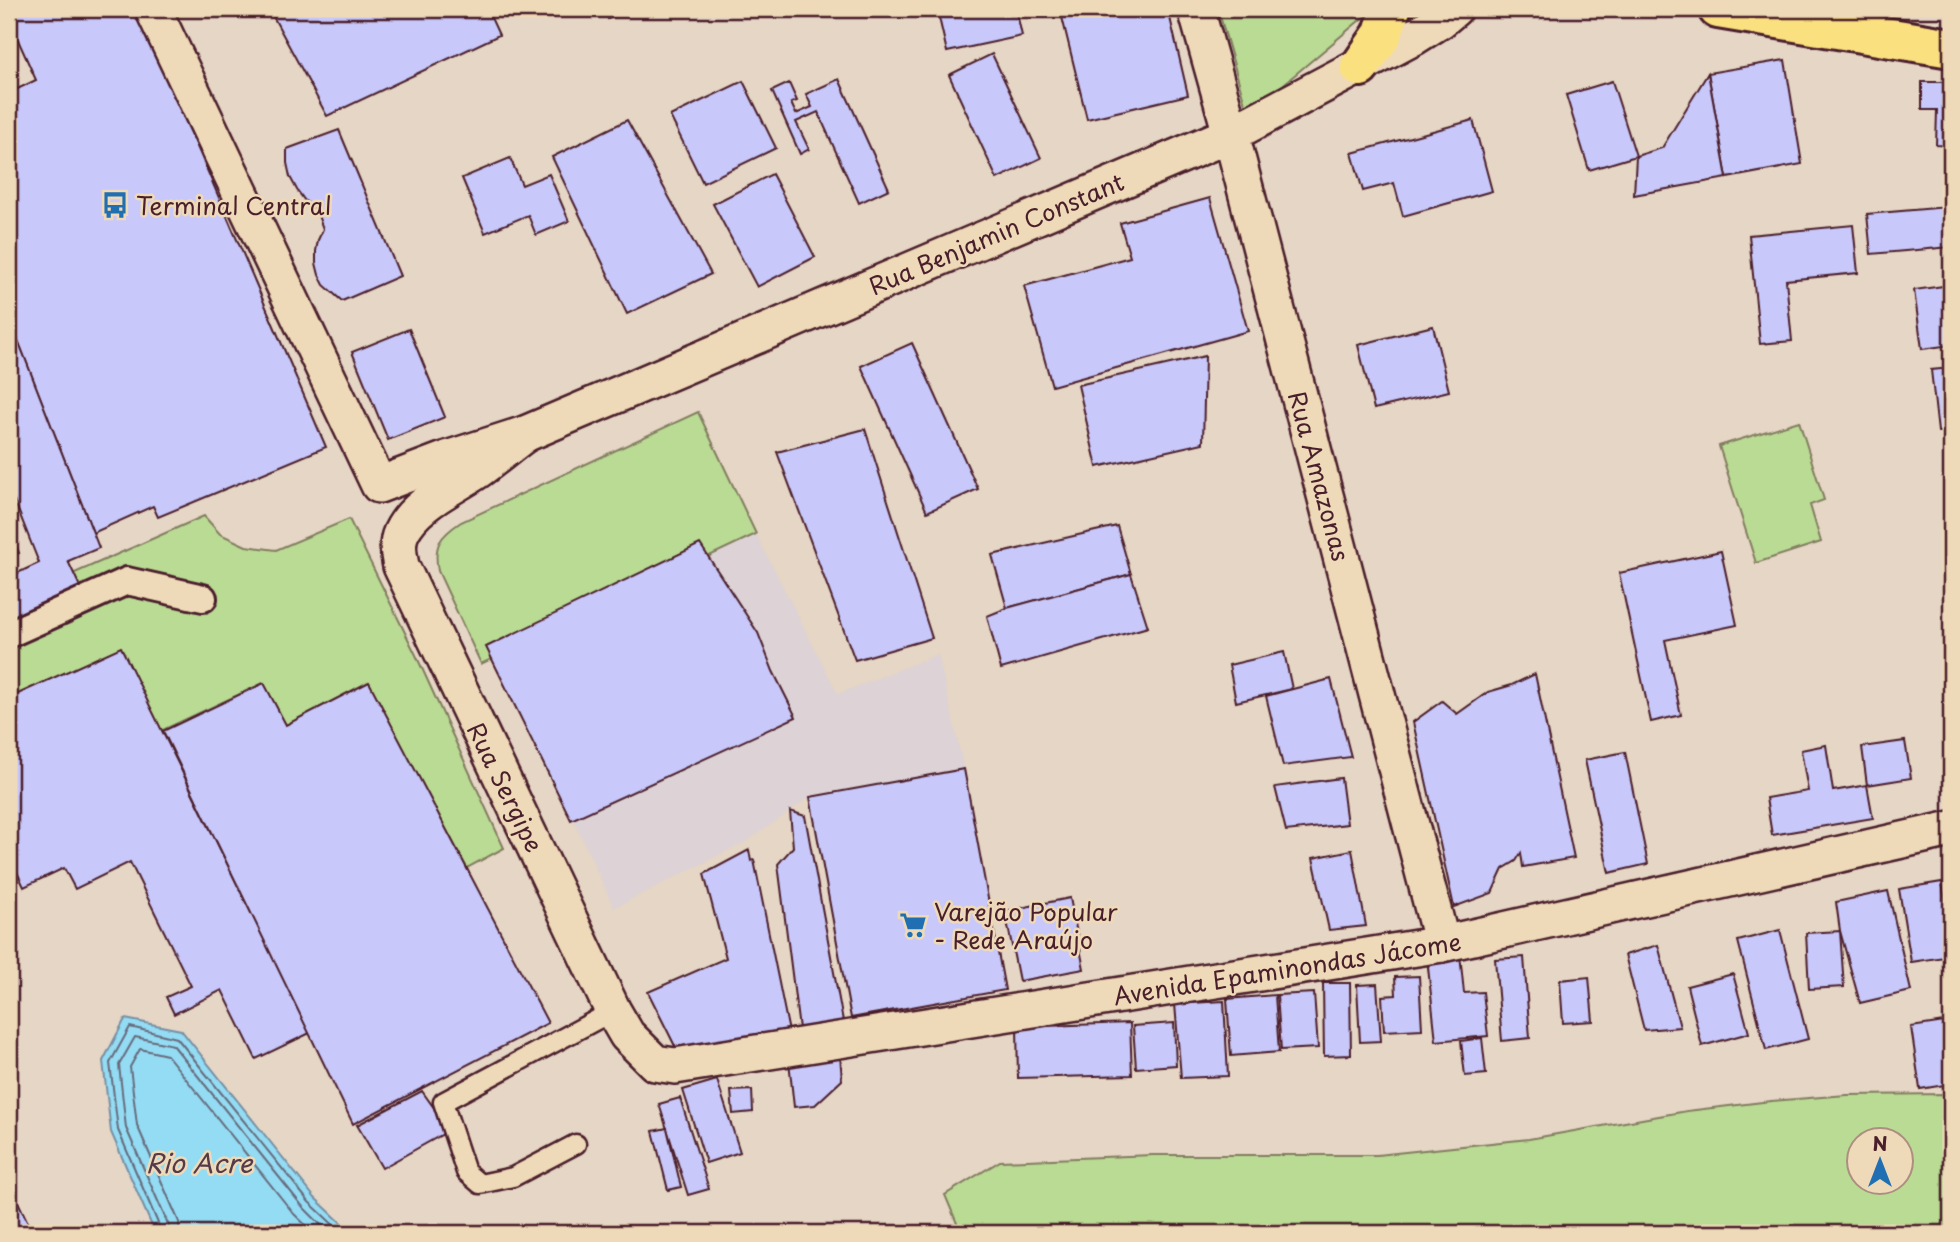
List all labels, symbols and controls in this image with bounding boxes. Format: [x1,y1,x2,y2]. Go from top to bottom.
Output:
street label: Rua Benjamin Constant [863,163,1129,303]
place label: Terminal Central [136,187,332,223]
bus stop icon: Terminal Central [100,190,130,220]
street label: Rua Amazonas [1280,387,1360,565]
street label: Rua Sergipe [459,716,553,858]
place label: Varejão Popular - Rede Araújo [934,893,1118,957]
supermarket icon: Varejão Popular - Rede Araújo [898,910,928,940]
street label: Avenida Epaminondas Jácome [1111,923,1463,1013]
north arrow [1844,1126,1914,1196]
text: N [1872,1129,1888,1157]
water label: Rio Acre [146,1143,254,1182]

